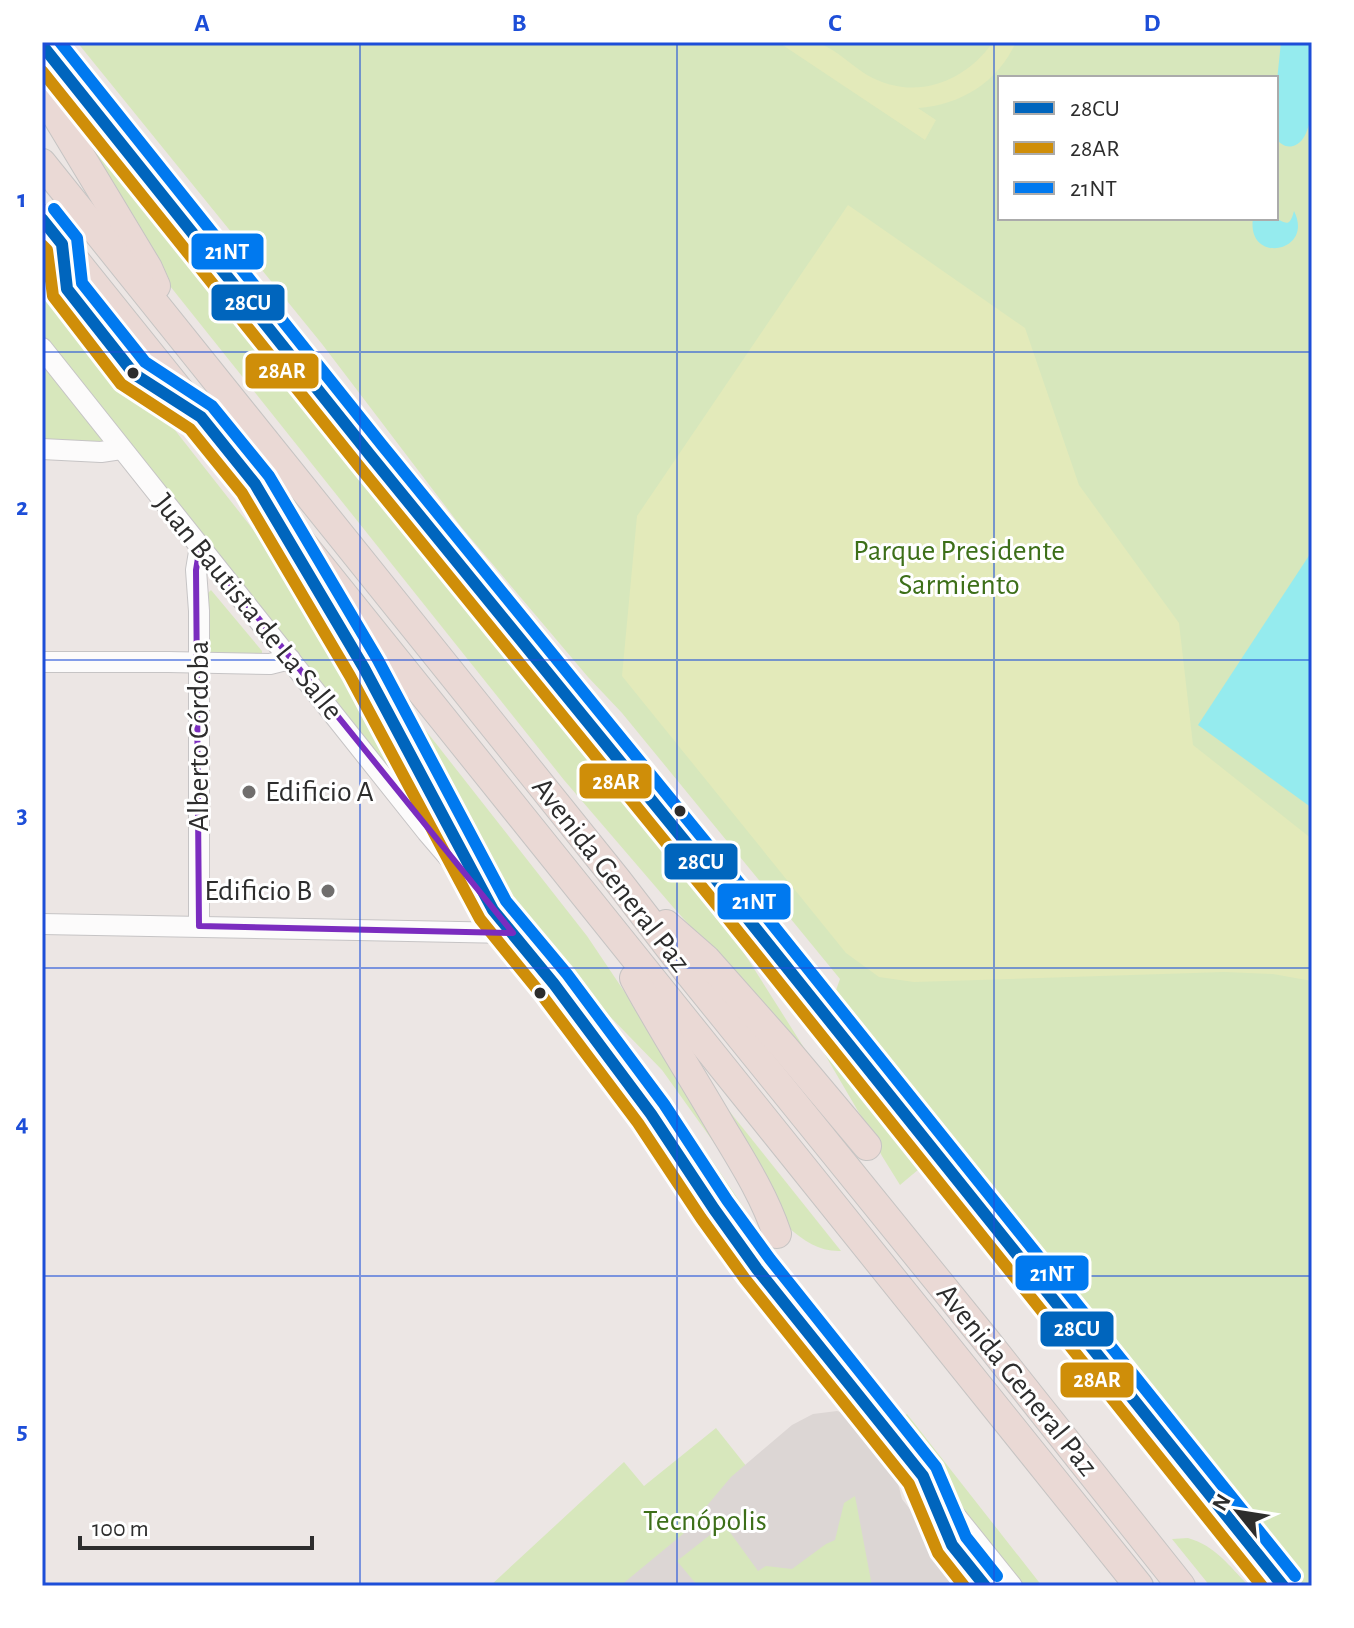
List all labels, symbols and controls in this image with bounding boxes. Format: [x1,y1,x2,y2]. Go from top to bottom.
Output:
text: A [194,10,210,36]
text: B [511,10,527,36]
text: C [828,10,842,36]
text: D [1143,10,1161,36]
legend [998,76,1278,220]
text: 28CU [1070,97,1120,121]
text: 28AR [1070,137,1120,161]
text: 21NT [1070,177,1117,201]
text: 1 [17,186,27,212]
line badge: 21NT [190,232,265,271]
text: 21NT [205,241,249,263]
line badge: 28CU [210,283,286,322]
text: 28CU [225,292,271,314]
line badge: 28AR [244,352,320,390]
text: 28AR [258,360,306,382]
unlabelled marker [125,365,141,381]
street label: Juan Bautista de La Salle [148,488,348,726]
text: 2 [16,494,28,520]
park label: Parque Presidente Sarmiento [853,536,1065,600]
street label: Alberto Córdoba [184,640,214,832]
line badge: 28AR [578,762,653,800]
text: 28AR [592,771,640,793]
street label: Avenida General Paz [526,772,696,978]
place label: Edificio A [265,777,374,807]
marker: Edificio A [240,783,258,801]
text: 3 [16,802,28,828]
unlabelled marker [672,803,688,819]
line badge: 28CU [663,842,739,881]
text: 28CU [678,851,724,873]
place label: Edificio B [204,876,312,906]
marker: Edificio B [319,882,337,900]
line badge: 21NT [716,882,792,921]
text: 21NT [732,891,776,913]
unlabelled marker [532,985,548,1001]
text: 4 [15,1110,29,1136]
line badge: 21NT [1014,1254,1090,1292]
text: 21NT [1030,1263,1074,1285]
street label: Avenida General Paz [931,1278,1103,1482]
line badge: 28CU [1039,1310,1115,1348]
text: 28CU [1054,1318,1100,1340]
line badge: 28AR [1059,1361,1135,1399]
text: 28AR [1073,1369,1121,1391]
text: 5 [16,1418,28,1444]
north arrow [1198,1472,1278,1552]
text: N [1208,1490,1235,1515]
scale bar [80,1500,312,1550]
park label: Tecnópolis [643,1506,767,1536]
text: 100 m [92,1517,149,1541]

